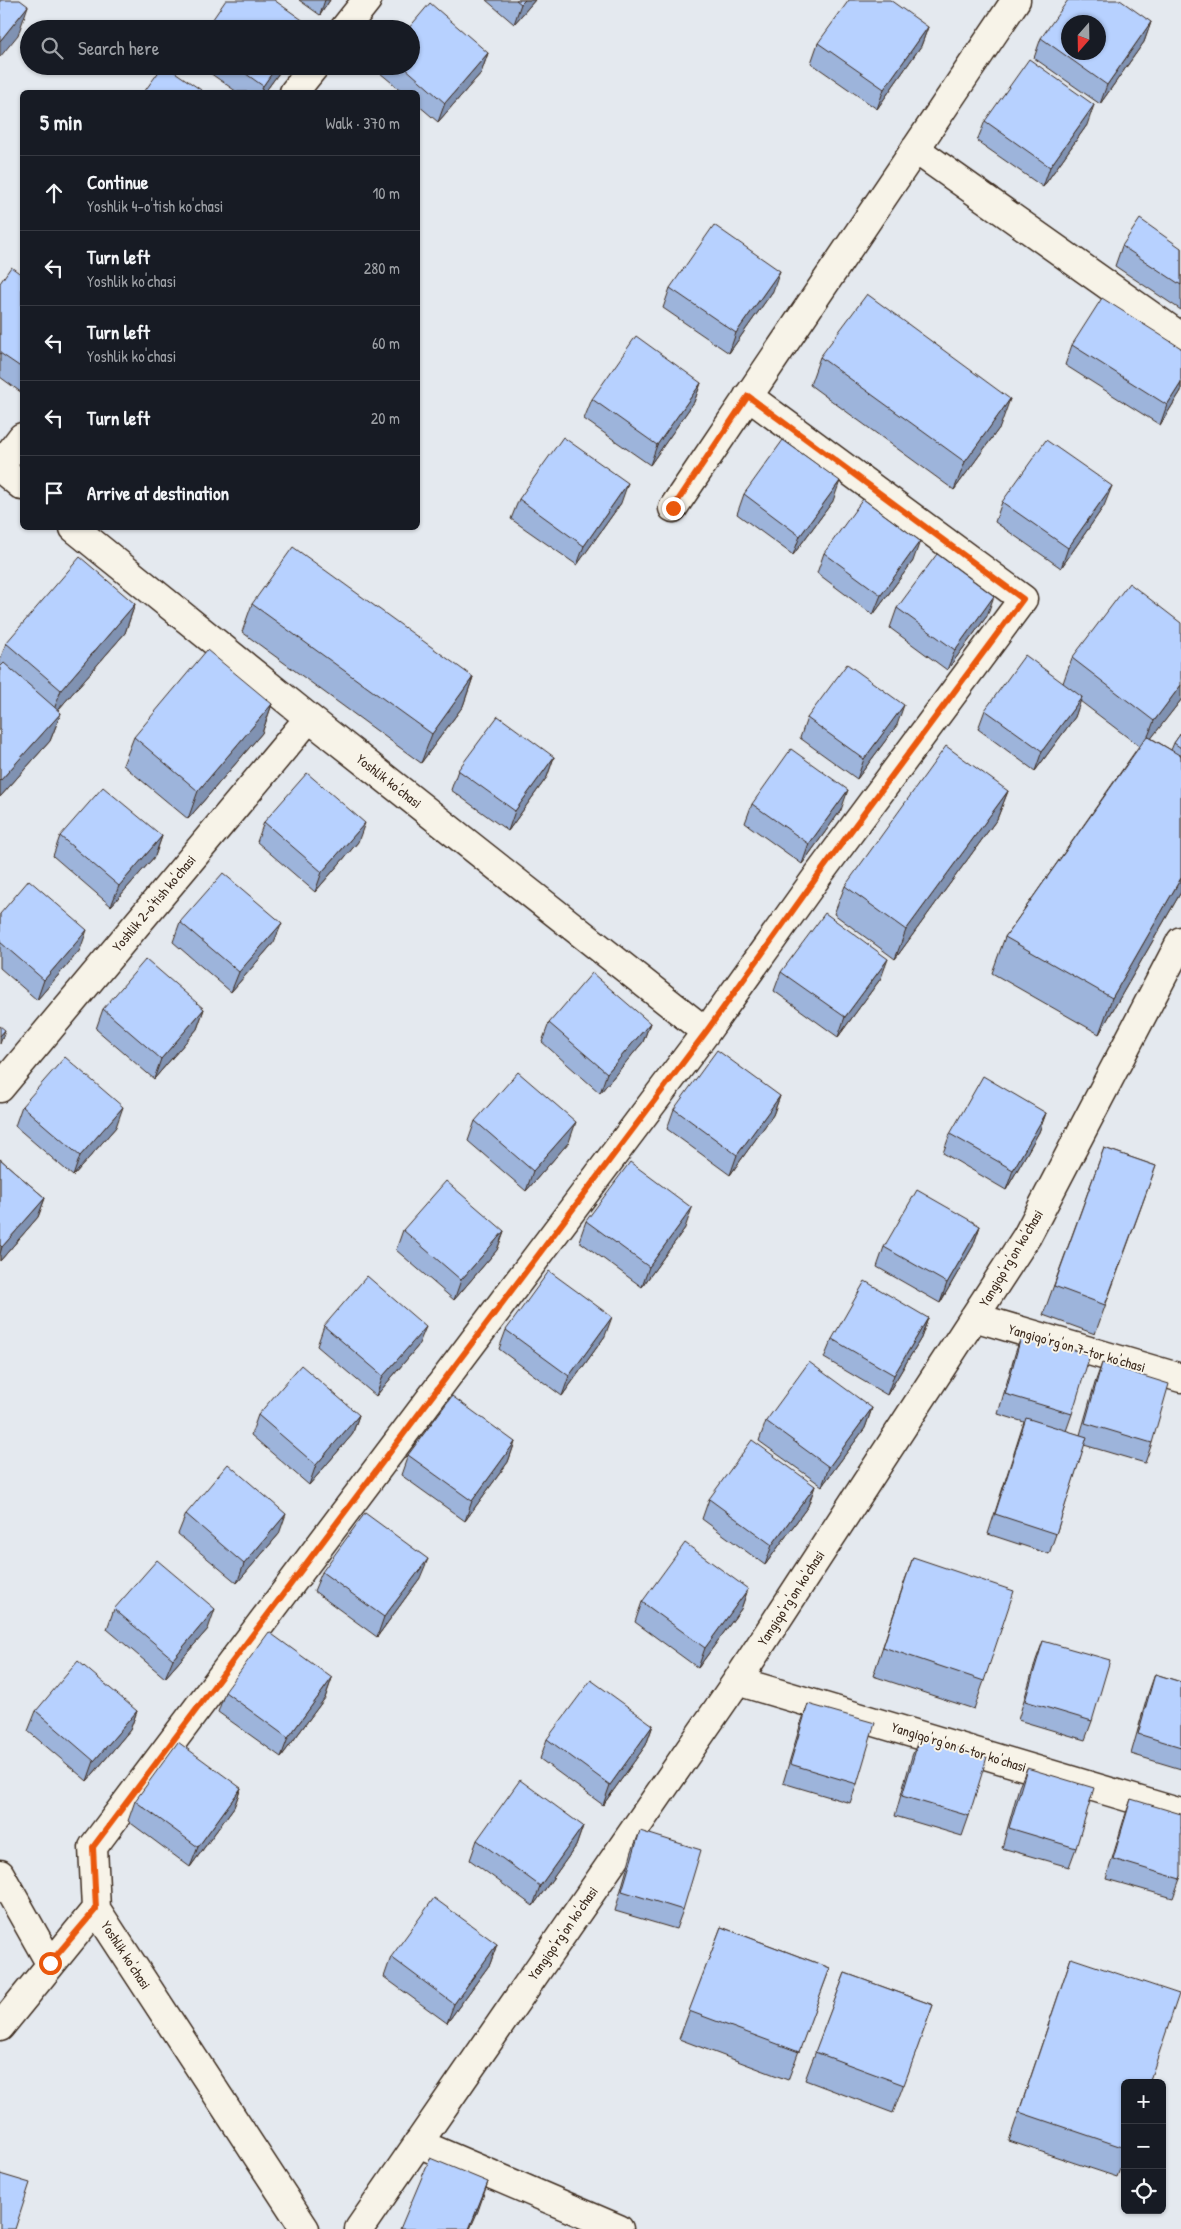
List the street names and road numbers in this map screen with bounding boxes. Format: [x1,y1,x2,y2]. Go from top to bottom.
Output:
street label: Yoshlik ko'chasi [353,749,426,812]
street label: Yoshlik 2-o'tish ko'chasi [108,850,200,955]
street label: Yangiqo'rg'on ko'chasi [974,1206,1048,1310]
street label: Yangiqo'rg'on 7-tor ko'chasi [1006,1319,1148,1377]
street label: Yangiqo'rg'on ko'chasi [753,1546,829,1650]
street label: Yangiqo'rg'on 6-tor ko'chasi [889,1717,1029,1777]
street label: Yangiqo'rg'on ko'chasi [523,1882,603,1984]
street label: Yoshlik ko'chasi [97,1917,156,1993]

